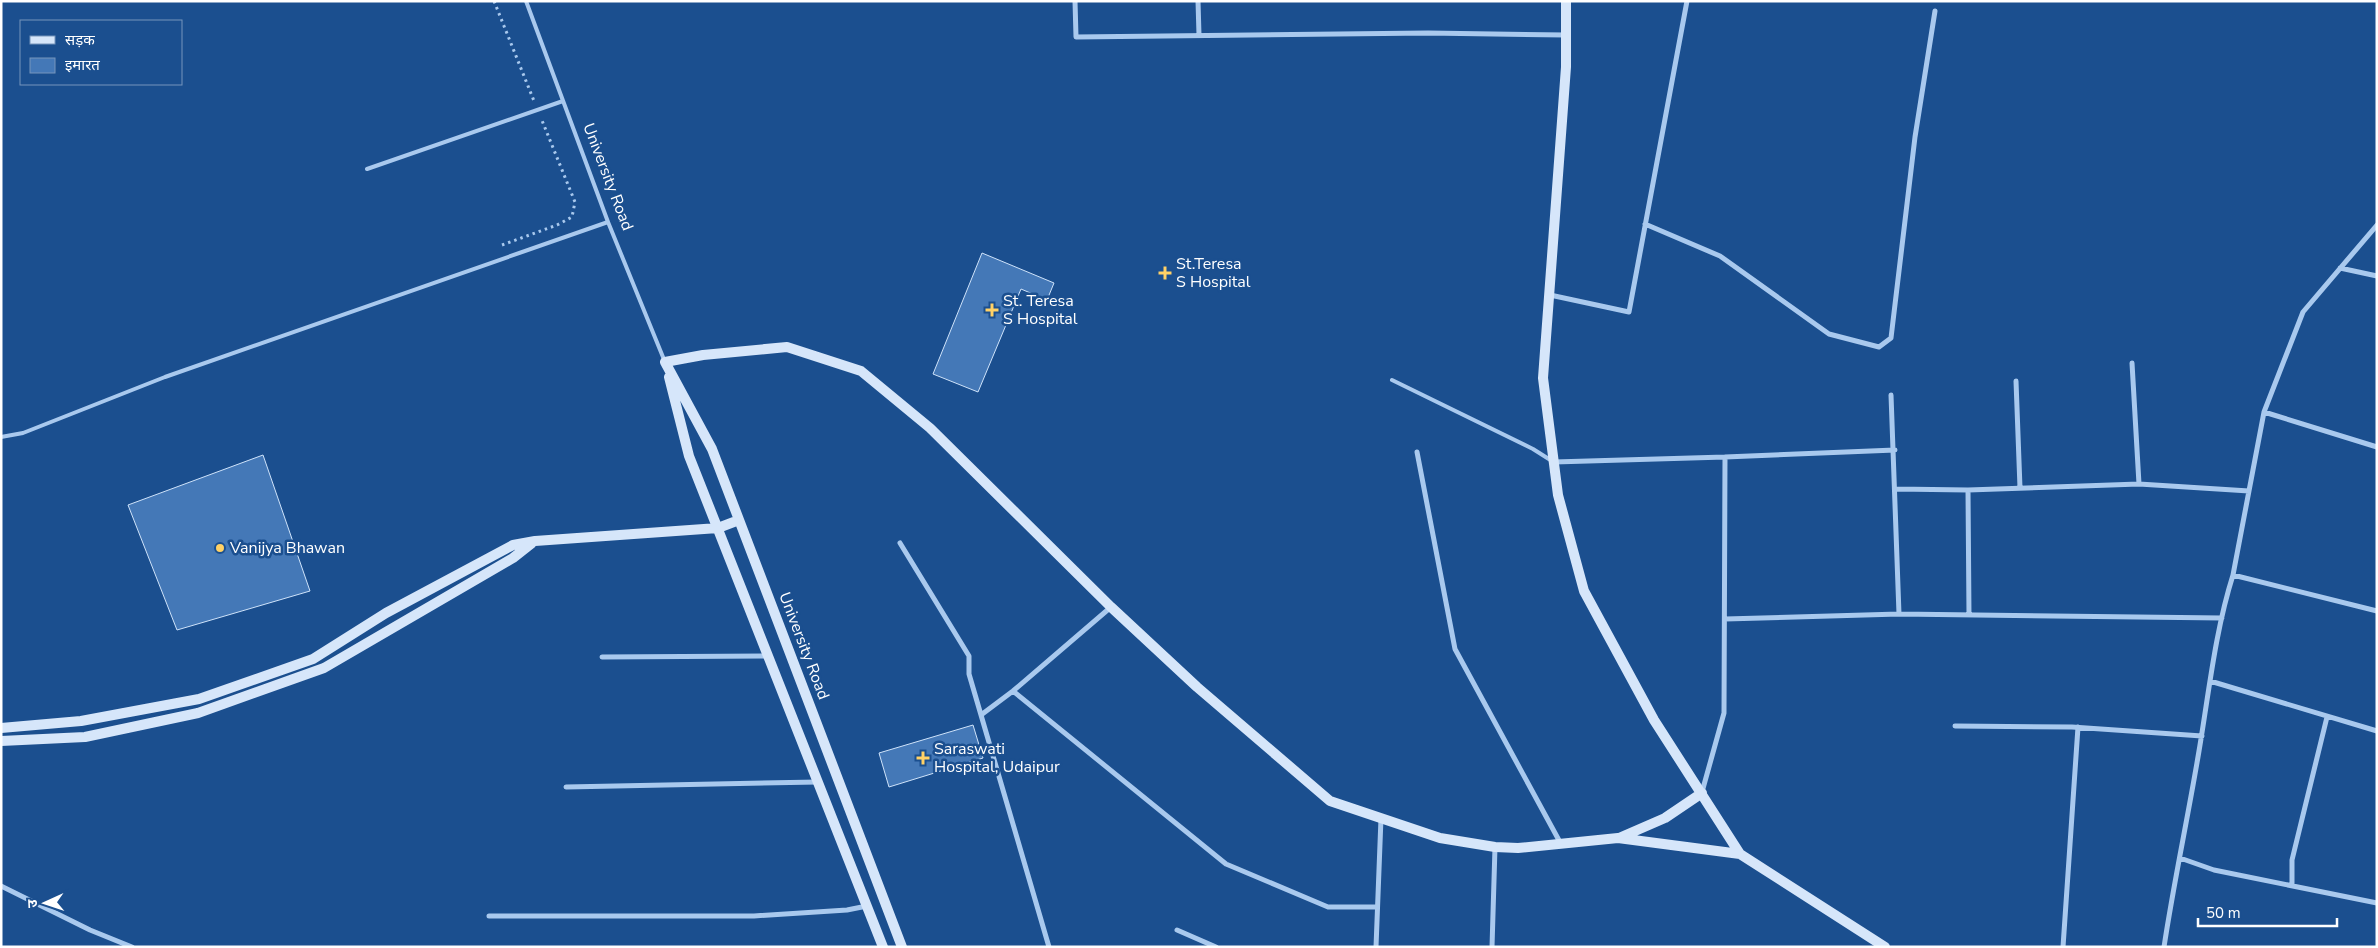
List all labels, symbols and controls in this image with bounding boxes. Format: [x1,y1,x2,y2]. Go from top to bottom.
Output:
legend [20,20,182,85]
text: सड़क [65,30,95,50]
text: इमारत [65,55,100,75]
street label: University Road [577,120,639,234]
place label: St.Teresa S Hospital [1176,253,1251,293]
marker: St.Teresa S Hospital [1158,266,1172,280]
place label: St. Teresa S Hospital [1003,290,1078,330]
marker: St. Teresa S Hospital [985,303,999,317]
place label: Vanijya Bhawan [229,537,345,559]
marker: Vanijya Bhawan [214,542,226,554]
street label: University Road [773,589,835,703]
place label: Saraswati Hospital, Udaipur [934,738,1060,778]
marker: Saraswati Hospital, Udaipur [916,751,930,765]
north arrow [20,878,70,928]
scale bar [2198,896,2337,928]
text: उ [23,898,42,908]
text: 50 m [2206,903,2241,923]

